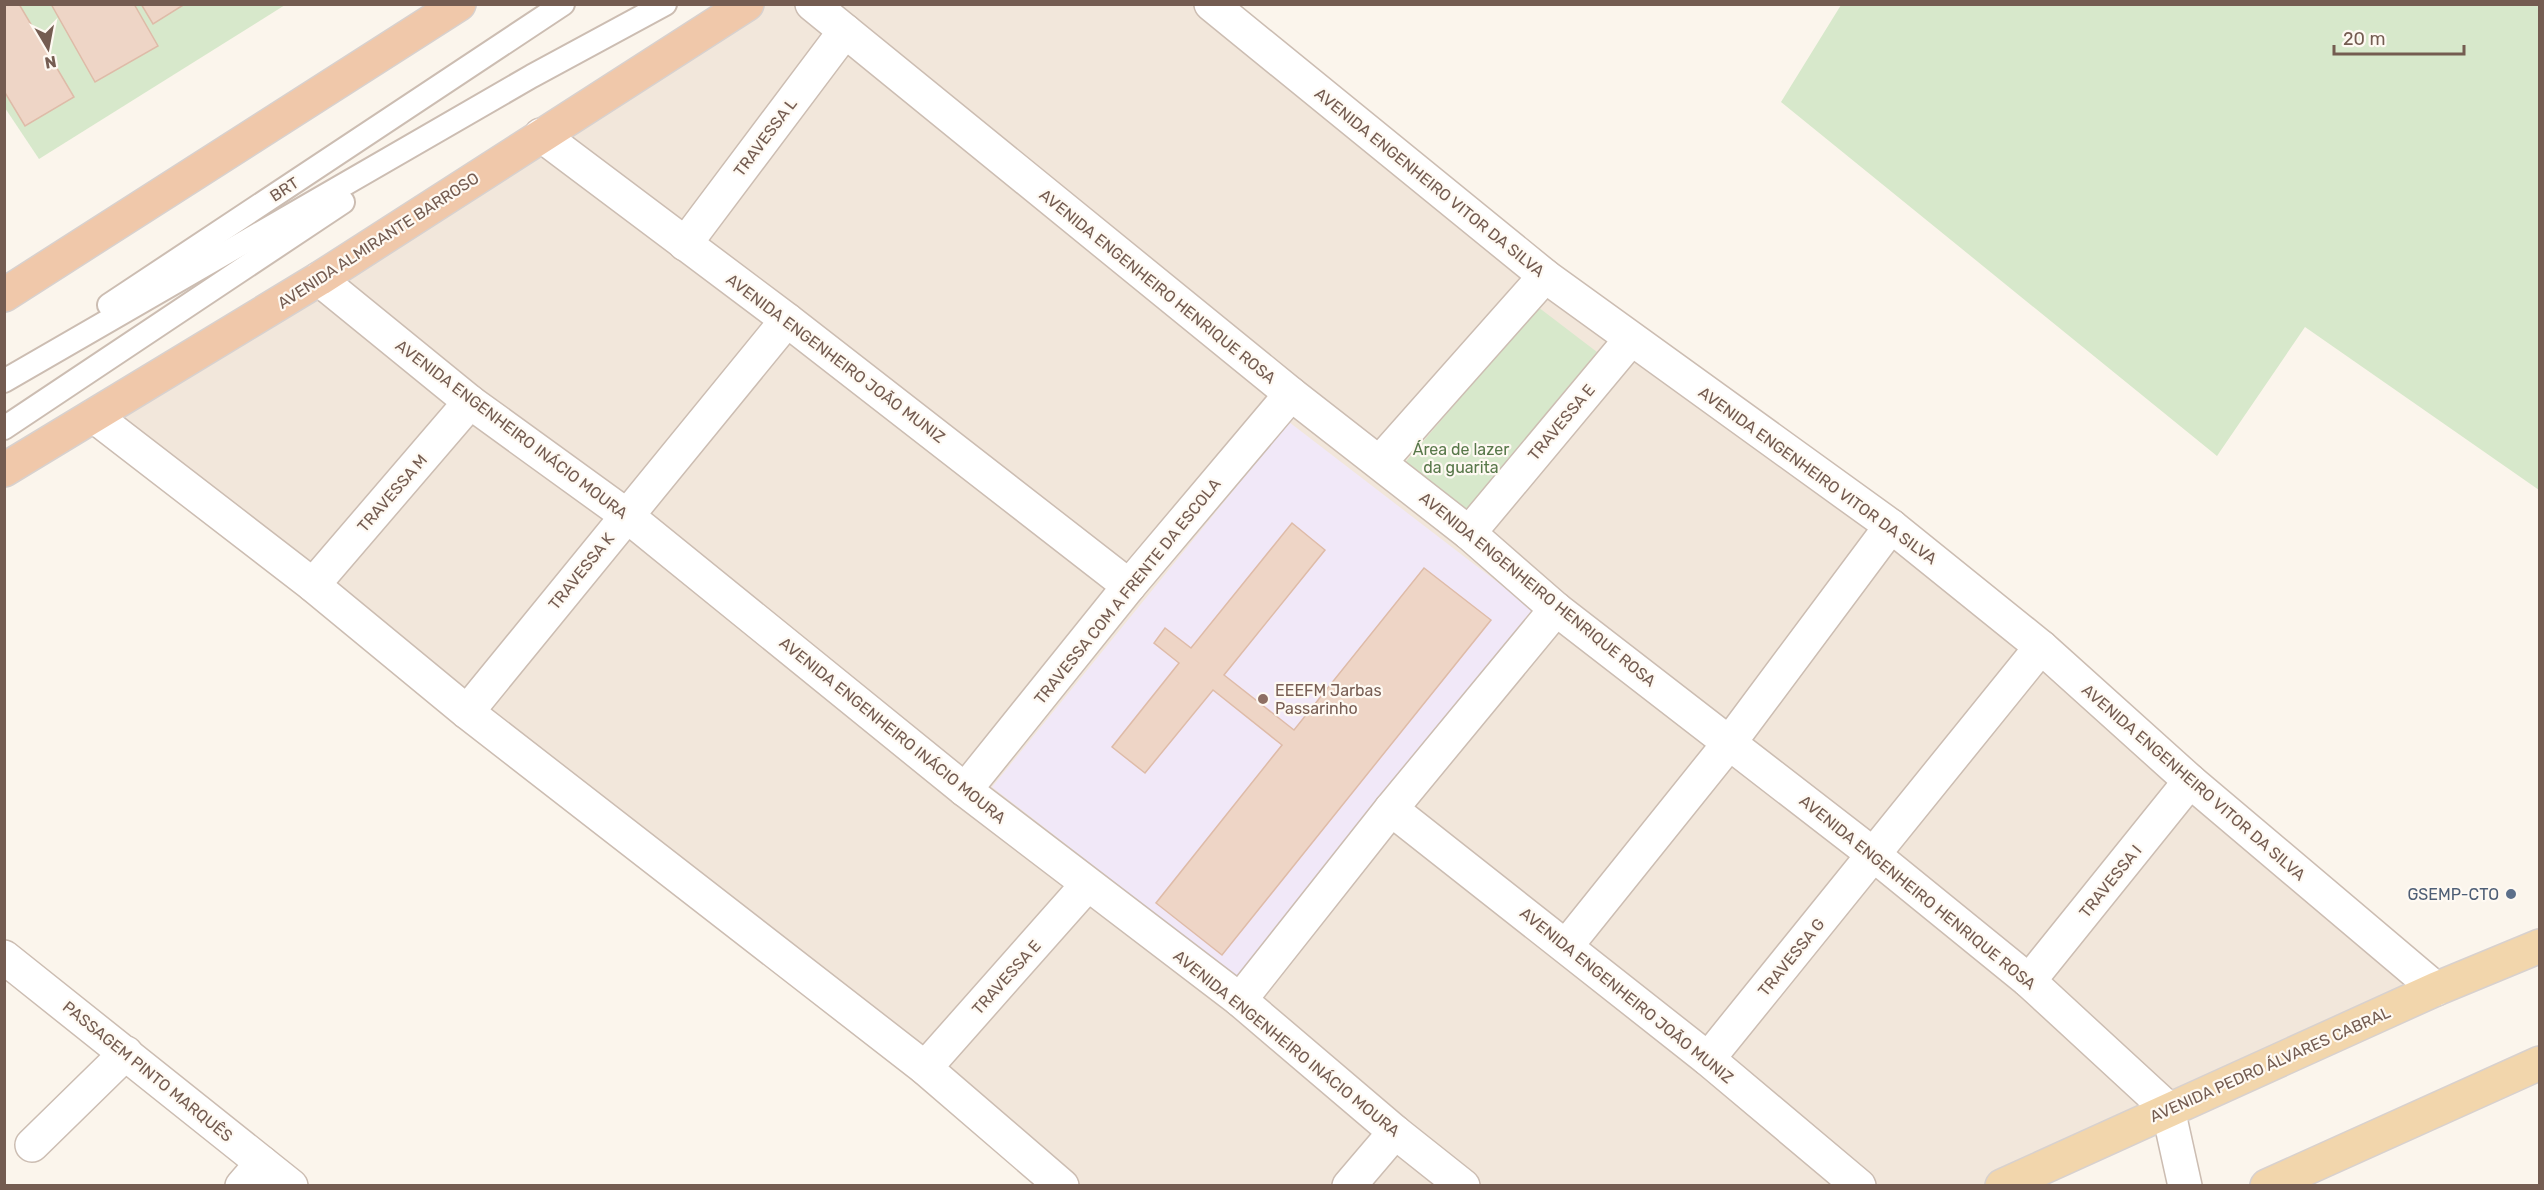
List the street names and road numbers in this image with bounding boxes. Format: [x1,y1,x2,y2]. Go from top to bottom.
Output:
street label: AVENIDA ENGENHEIRO VITOR DA SILVA [1311,84,1548,281]
street label: TRAVESSA L [730,95,801,180]
street label: AVENIDA ALMIRANTE BARROSO [274,168,482,313]
street label: BRT [266,173,302,206]
street label: AVENIDA ENGENHEIRO HENRIQUE ROSA [1036,185,1280,388]
street label: AVENIDA ENGENHEIRO JOÃO MUNIZ [723,270,949,447]
street label: AVENIDA ENGENHEIRO INÁCIO MOURA [392,336,632,523]
street label: TRAVESSA E [1524,380,1599,464]
street label: AVENIDA ENGENHEIRO VITOR DA SILVA [1695,383,1941,568]
street label: TRAVESSA M [354,451,431,536]
street label: TRAVESSA COM A FRENTE DA ESCOLA [1030,474,1225,708]
street label: AVENIDA ENGENHEIRO HENRIQUE ROSA [1416,488,1660,691]
street label: TRAVESSA K [545,529,618,614]
street label: AVENIDA ENGENHEIRO INÁCIO MOURA [776,633,1010,828]
street label: AVENIDA ENGENHEIRO VITOR DA SILVA [2078,680,2309,885]
street label: AVENIDA ENGENHEIRO HENRIQUE ROSA [1796,791,2040,994]
street label: TRAVESSA I [2075,841,2146,922]
street label: AVENIDA ENGENHEIRO JOÃO MUNIZ [1516,903,1737,1087]
street label: TRAVESSA G [1754,915,1829,1000]
street label: TRAVESSA E [968,936,1045,1018]
street label: AVENIDA ENGENHEIRO INÁCIO MOURA [1170,946,1404,1141]
street label: PASSAGEM PINTO MARQUÊS [59,997,236,1146]
street label: AVENIDA PEDRO ÁLVARES CABRAL [2147,1003,2393,1126]

